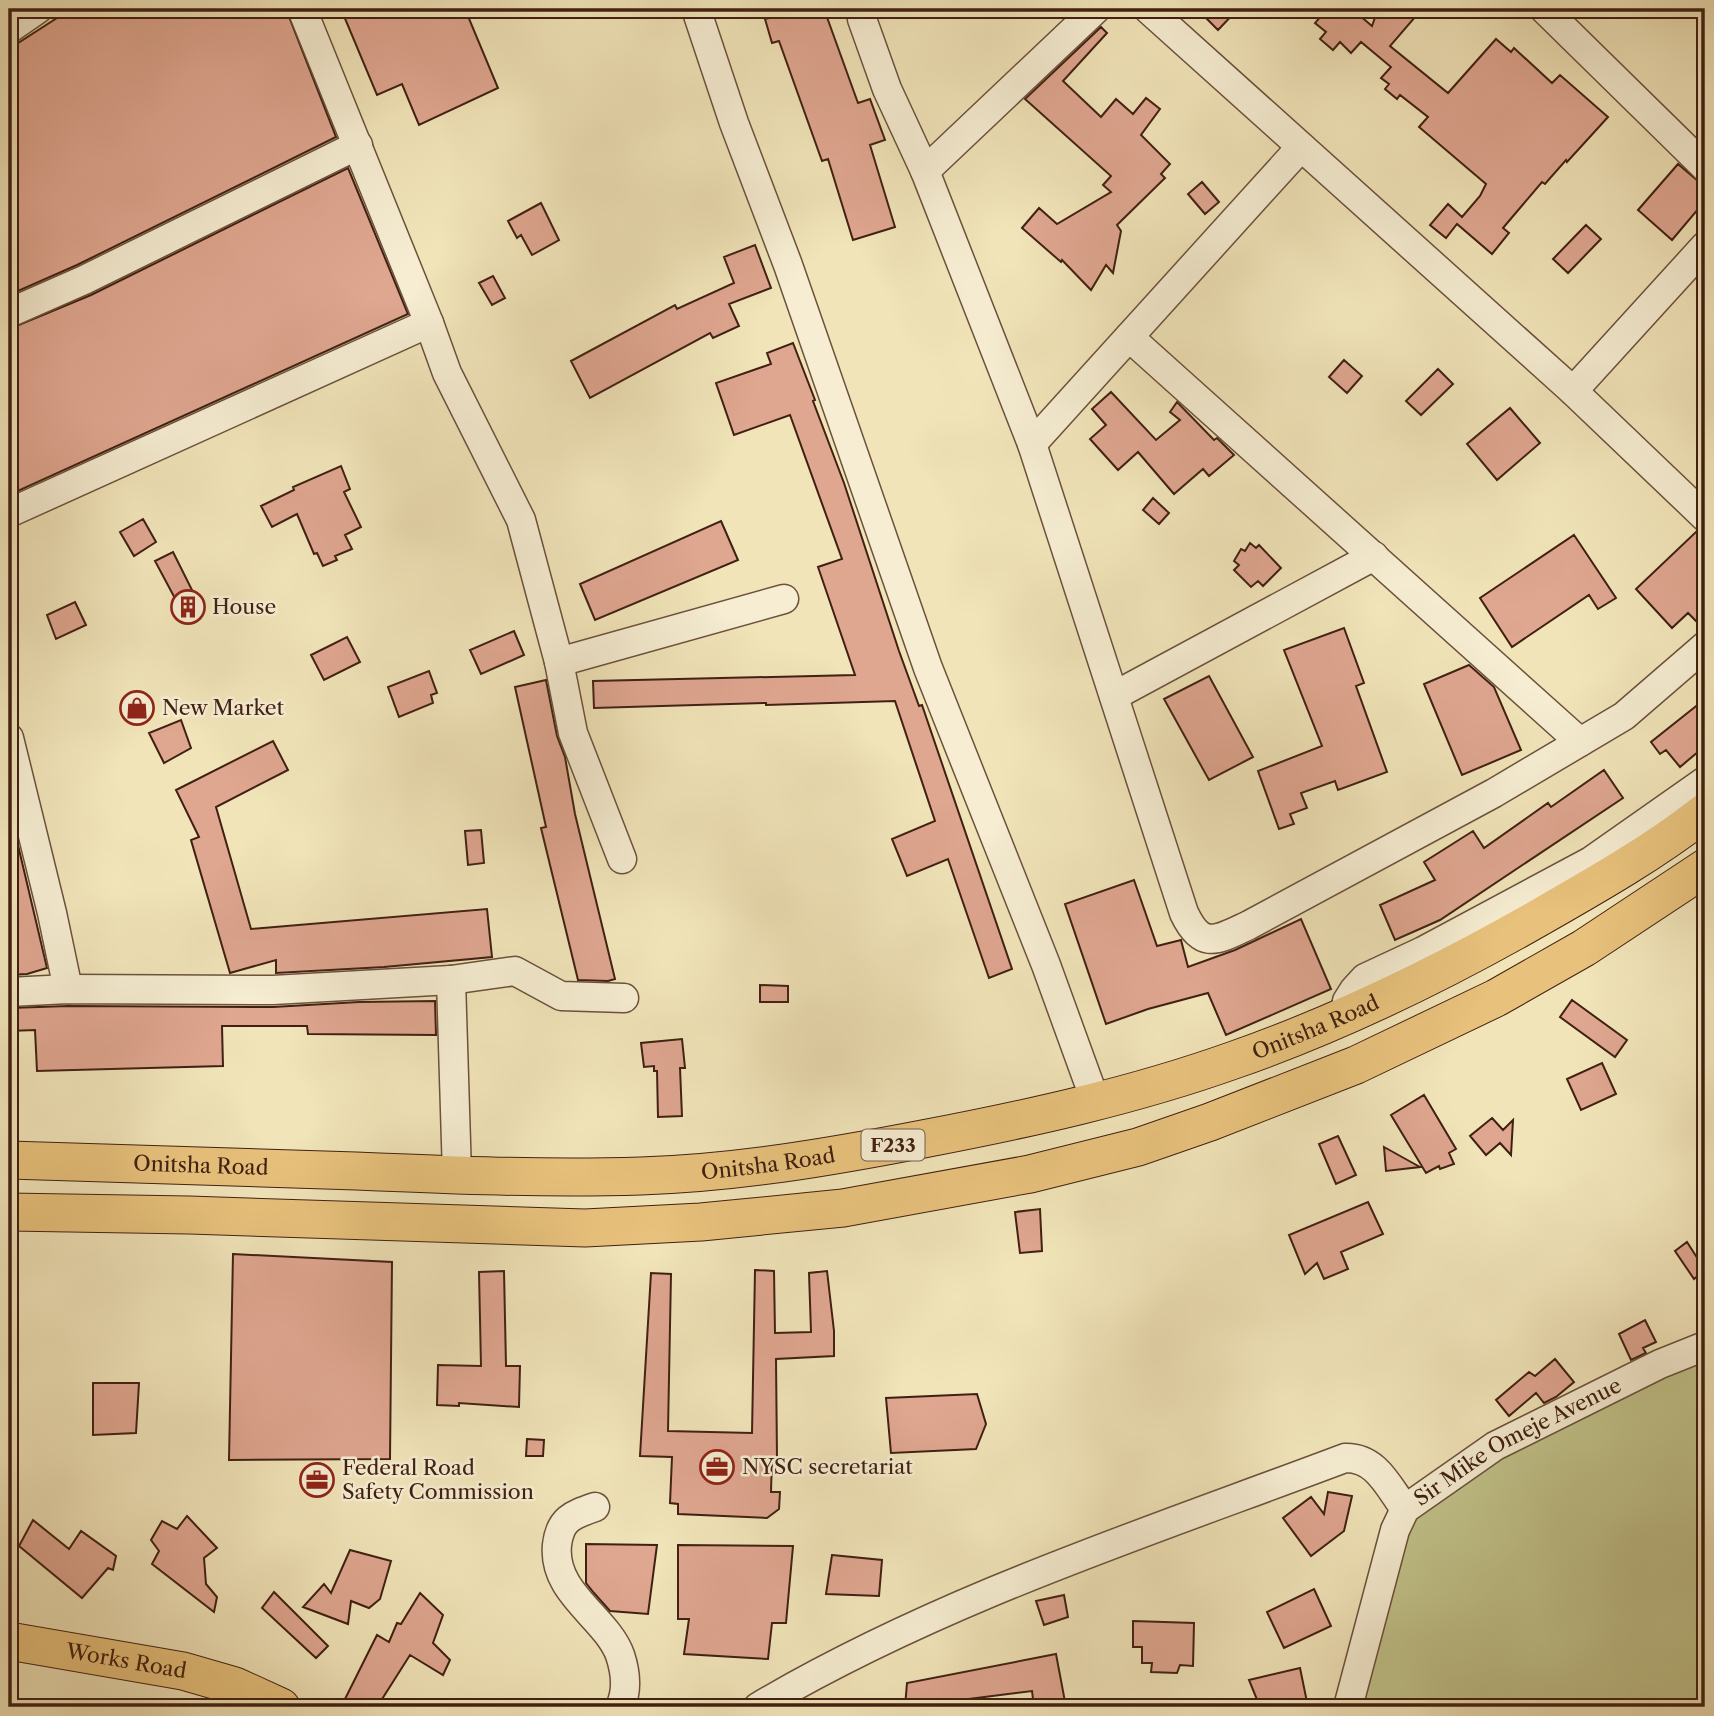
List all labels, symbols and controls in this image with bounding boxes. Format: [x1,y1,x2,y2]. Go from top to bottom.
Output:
building icon: House [169,588,207,626]
place label: House [212,594,276,619]
shop icon: New Market [118,689,156,727]
place label: New Market [162,695,285,720]
street label: Onitsha Road [1249,989,1383,1064]
road number: F233 [862,1130,924,1161]
street label: Onitsha Road [700,1142,837,1184]
street label: Onitsha Road [133,1151,269,1180]
street label: Sir Mike Omeje Avenue [1409,1372,1625,1511]
office icon: NYSC secretariat [698,1448,736,1486]
place label: NYSC secretariat [742,1454,913,1479]
place label: Federal Road Safety Commission [342,1455,534,1504]
office icon: Federal Road Safety Commission [298,1461,336,1499]
street label: Works Road [63,1638,189,1683]

